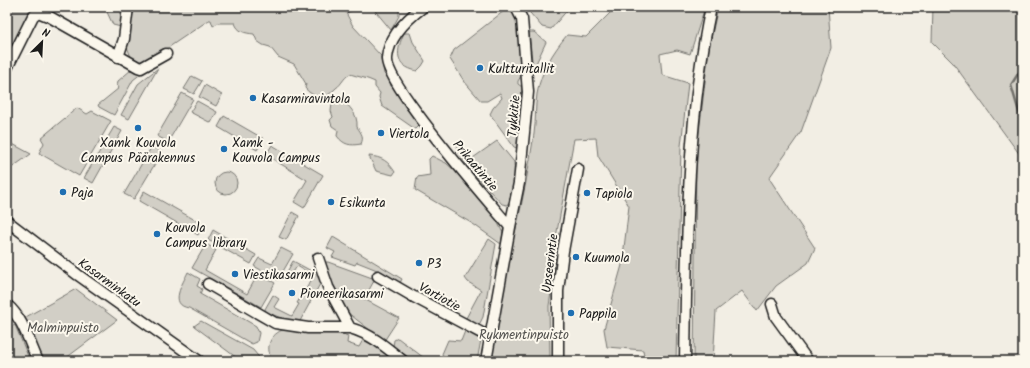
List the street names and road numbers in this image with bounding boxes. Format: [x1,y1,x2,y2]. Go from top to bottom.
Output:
street label: Tykkitie [502,94,527,138]
street label: Prikaatintie [447,136,503,196]
street label: Upseerintie [536,232,565,294]
street label: Kasarminkatu [73,253,146,314]
street label: Vartiotie [414,277,464,318]

